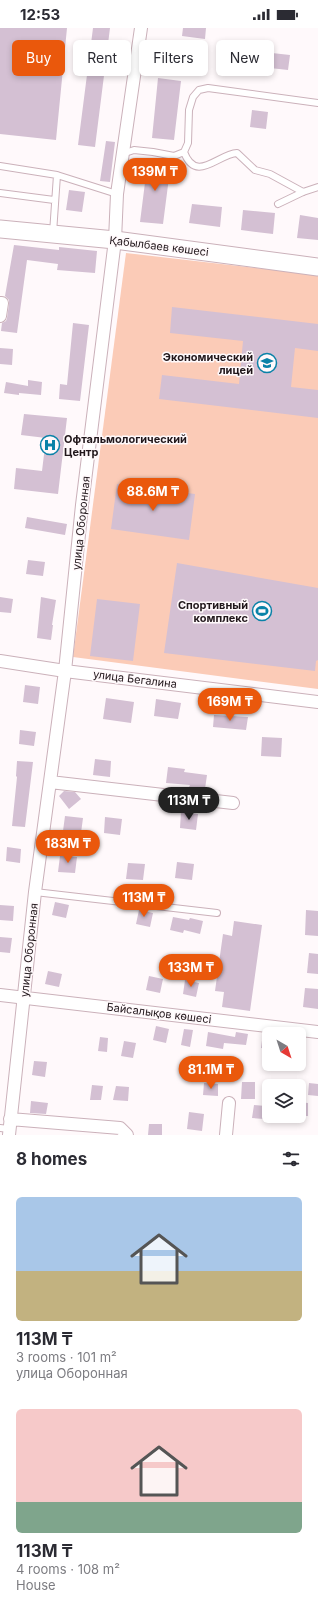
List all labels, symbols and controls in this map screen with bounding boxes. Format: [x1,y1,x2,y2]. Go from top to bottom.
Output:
text: 12:53 [20,5,60,24]
chip: Buy [12,40,65,76]
chip: Rent [73,40,131,76]
chip: Filters [139,40,208,76]
chip: New [216,40,274,76]
pin: 139M ₸ [122,158,188,192]
text: 139M ₸ [132,163,178,179]
street label: Қабылбаев көшесі [109,233,209,259]
place label: Экономический лицей [163,350,253,377]
school or university icon: Экономический лицей [256,352,278,374]
place label: Офтальмологический Центр [64,432,187,459]
hospital icon: Офтальмологический Центр [39,434,61,456]
street label: улица Оборонная [69,475,93,571]
pin: 88.6M ₸ [116,478,190,512]
text: 88.6M ₸ [127,483,179,499]
place label: Спортивный комплекс [178,598,249,625]
sports icon: Спортивный комплекс [251,600,273,622]
street label: улица Бегалина [92,667,178,691]
pin: 169M ₸ [197,688,263,722]
text: 169M ₸ [207,693,253,709]
pin: 113M ₸ [156,787,222,821]
text: 113M ₸ [167,792,211,808]
pin: 183M ₸ [35,830,101,864]
text: 183M ₸ [45,835,91,851]
pin: 113M ₸ [111,884,177,918]
text: 113M ₸ [122,889,166,905]
street label: улица Оборонная [17,902,41,998]
pin: 133M ₸ [158,954,224,988]
text: 133M ₸ [168,959,214,975]
street label: Байсалықов көшесі [106,1000,212,1026]
north arrow [262,1027,306,1071]
map controls [262,1027,306,1123]
pin: 81.1M ₸ [174,1056,248,1090]
text: 81.1M ₸ [188,1061,234,1077]
button: layers [262,1079,306,1123]
icon: filters [280,1148,302,1170]
text: 8 homes [16,1149,87,1169]
icon: home [123,1223,195,1295]
text: 113M ₸ [16,1329,73,1349]
text: 3 rooms · 101 m² [16,1349,117,1365]
text: улица Оборонная [16,1365,128,1381]
icon: home [123,1435,195,1507]
text: 113M ₸ [16,1541,73,1561]
text: 4 rooms · 108 m² [16,1561,120,1577]
text: House [16,1577,56,1593]

